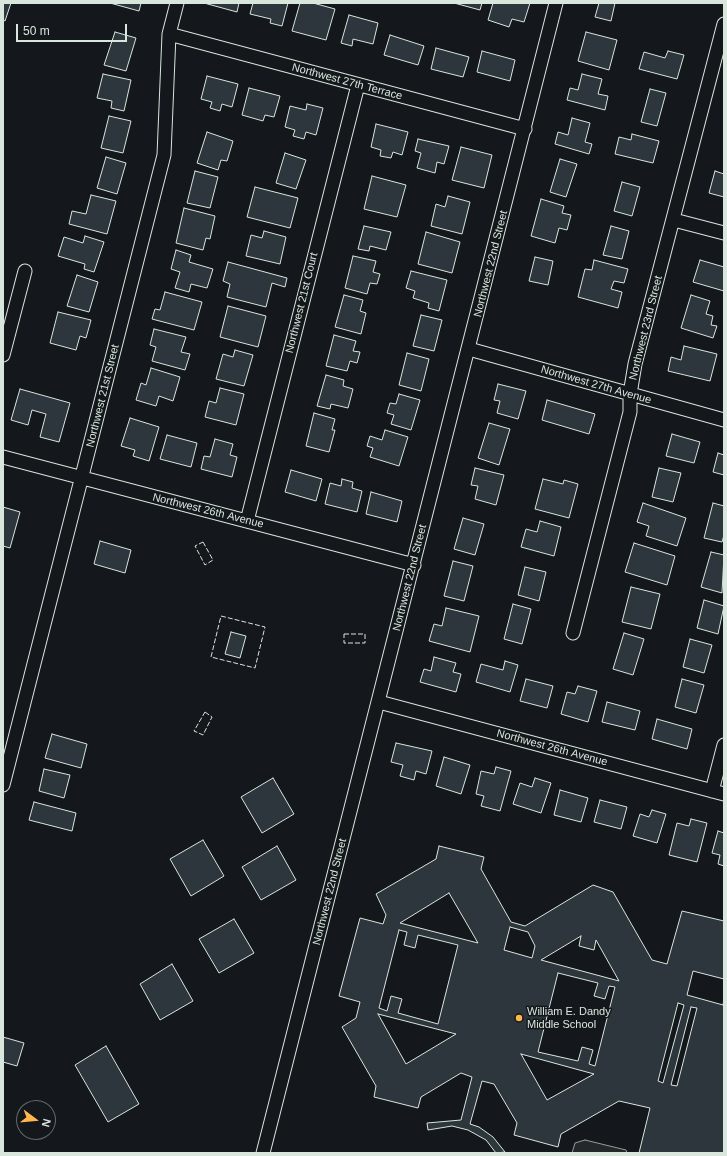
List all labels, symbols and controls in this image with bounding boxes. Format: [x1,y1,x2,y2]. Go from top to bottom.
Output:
scale bar [18,16,129,42]
text: 50 m [23,24,50,38]
street label: Northwest 27th Terrace [290,61,404,103]
street label: Northwest 22nd Street [471,209,511,319]
street label: Northwest 21st Court [283,251,321,355]
street label: Northwest 23rd Street [627,274,665,382]
street label: Northwest 21st Street [84,343,122,449]
street label: Northwest 27th Avenue [539,363,653,407]
street label: Northwest 26th Avenue [151,491,265,531]
street label: Northwest 22nd Street [390,523,430,633]
street label: Northwest 26th Avenue [495,727,609,769]
street label: Northwest 22nd Street [310,837,350,947]
place label: William E. Dandy Middle School [527,1005,611,1031]
marker: William E. Dandy Middle School [514,1013,524,1023]
north arrow [16,1100,56,1140]
text: N [40,1118,53,1129]

